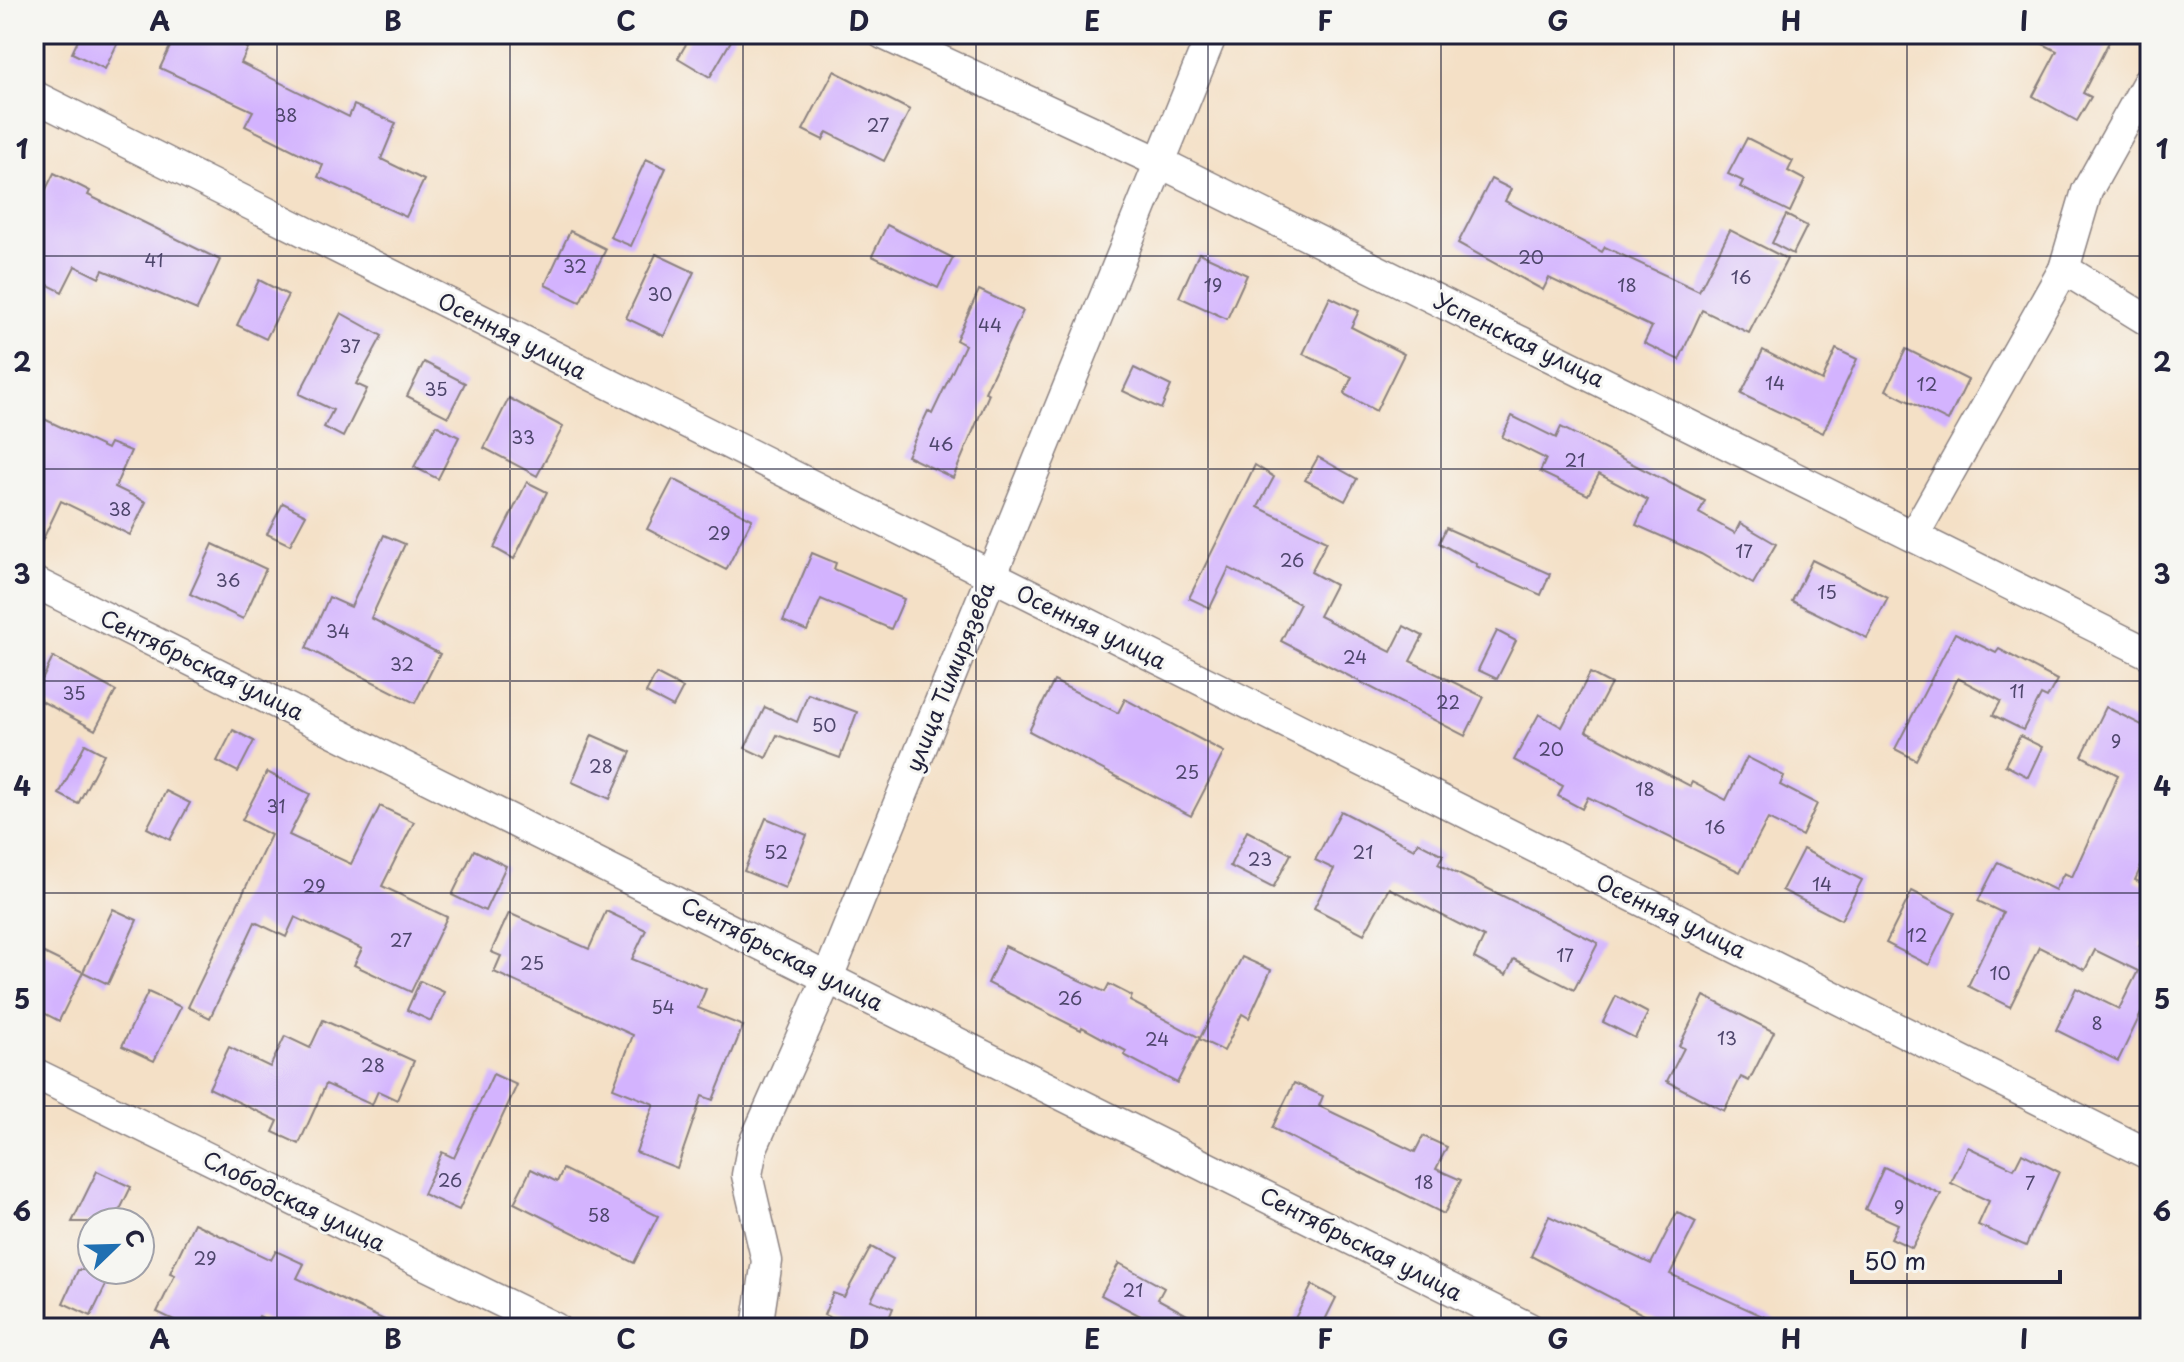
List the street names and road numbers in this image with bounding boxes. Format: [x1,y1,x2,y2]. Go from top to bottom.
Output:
street label: Осенняя улица [432,283,593,386]
street label: Успенская улица [1429,283,1611,394]
street label: Осенняя улица [1011,575,1172,676]
street label: улица Тимирязева [896,577,1002,776]
street label: Сентябрьская улица [95,600,310,727]
street label: Осенняя улица [1591,864,1752,965]
street label: Сентябрьская улица [676,887,890,1018]
street label: Слободская улица [198,1141,392,1258]
street label: Сентябрьская улица [1255,1177,1469,1308]

